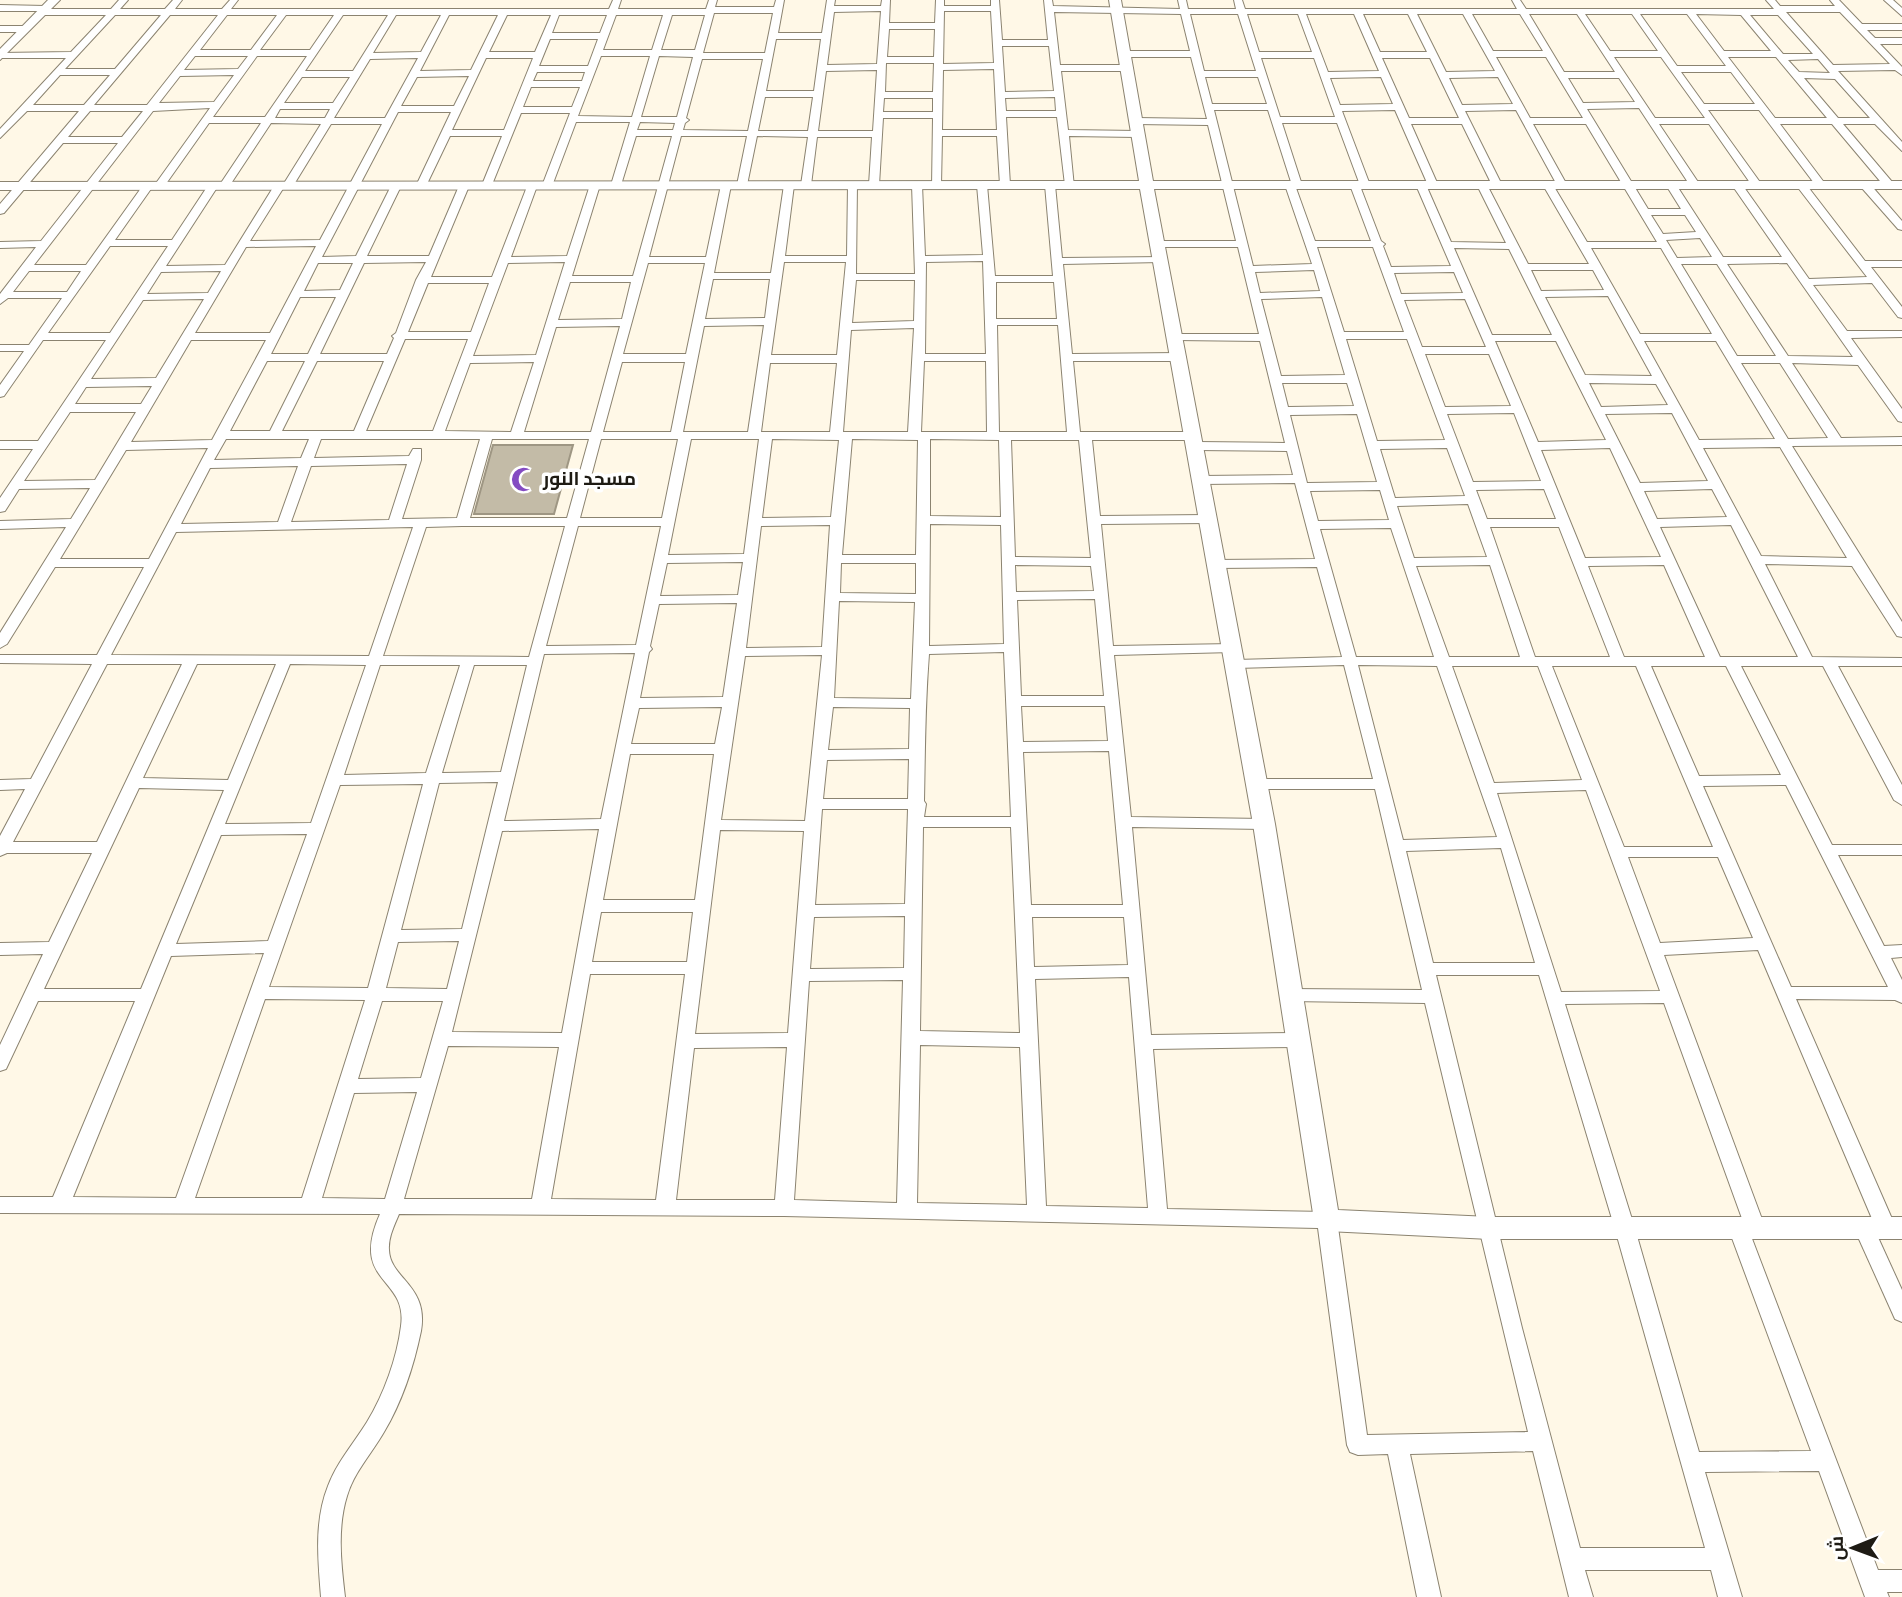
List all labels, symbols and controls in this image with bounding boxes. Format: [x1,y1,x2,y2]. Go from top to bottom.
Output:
mosque icon: مسجد النور [509,465,537,493]
place label: مسجد النور [542,466,636,493]
north arrow [1818,1513,1888,1583]
text: ش [1824,1536,1851,1561]

